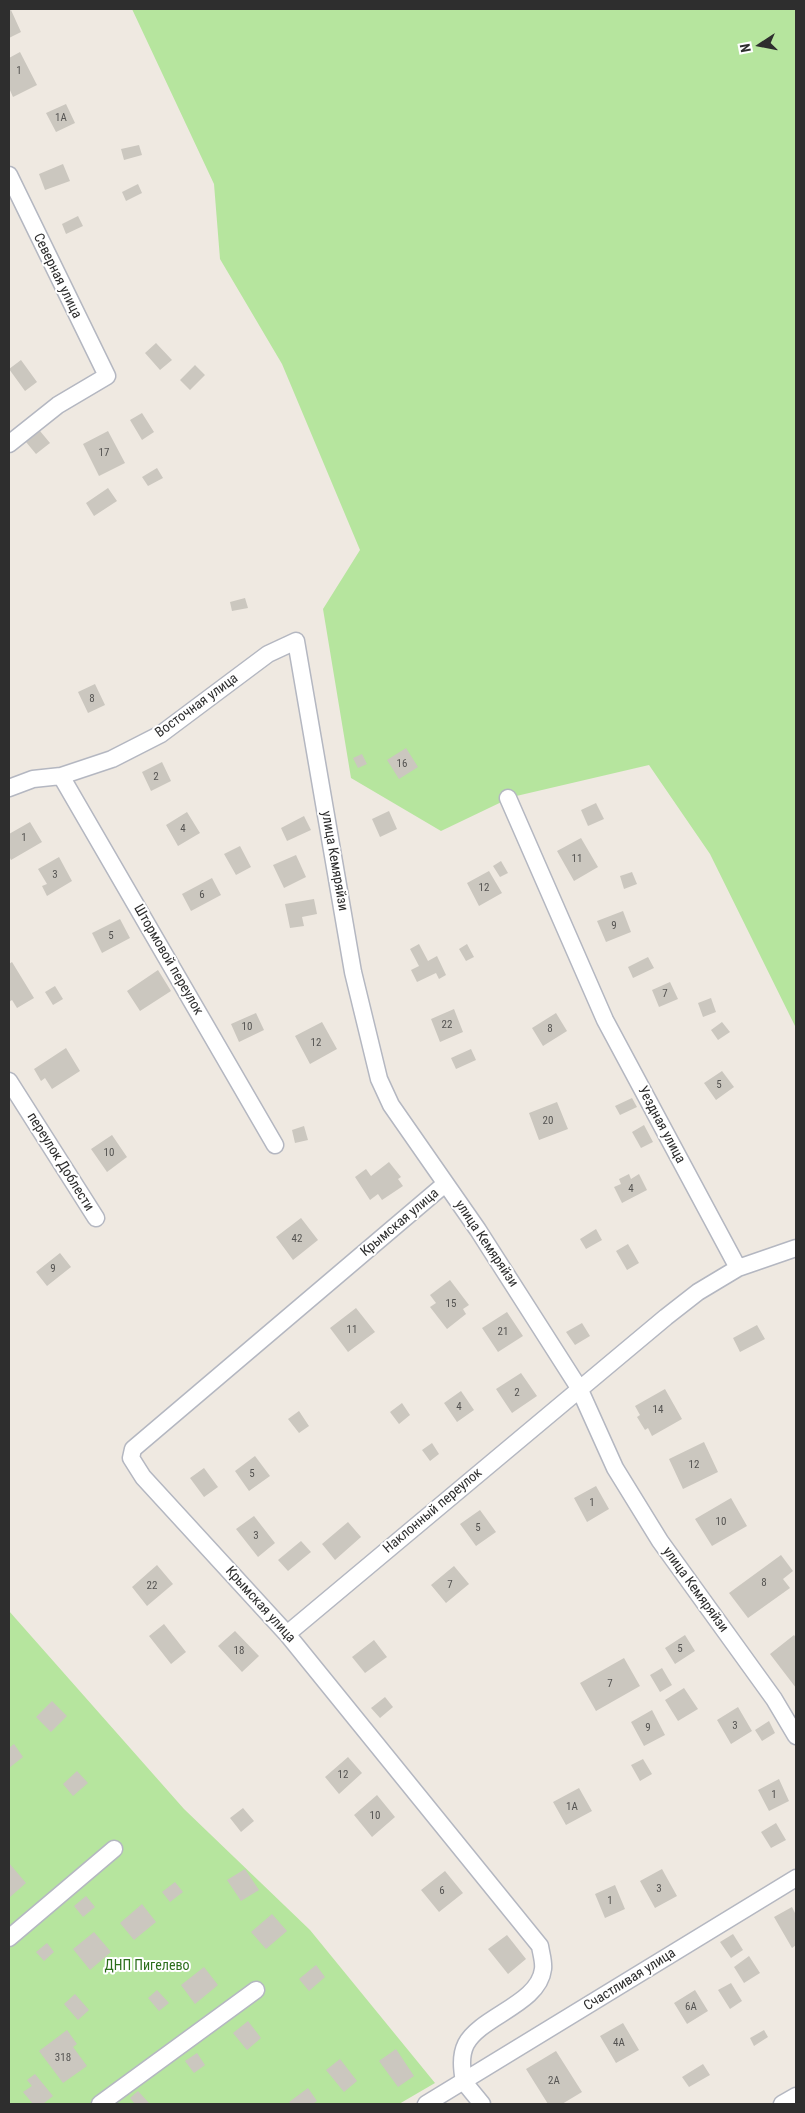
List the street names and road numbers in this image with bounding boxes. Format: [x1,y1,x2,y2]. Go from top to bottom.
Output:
street label: Северная улица [29,231,85,321]
street label: Восточная улица [152,670,242,742]
street label: улица Кемяряйзи [317,810,351,912]
street label: Штормовой переулок [129,902,207,1018]
street label: Уездная улица [634,1083,688,1167]
street label: переулок Доблести [23,1110,97,1214]
street label: Крымская улица [357,1185,443,1261]
street label: улица Кемяряйзи [451,1197,521,1291]
street label: Наклонный переулок [380,1465,486,1557]
street label: улица Кемяряйзи [658,1544,732,1636]
street label: Крымская улица [221,1563,299,1647]
street label: Счастливая улица [581,1945,679,2015]

